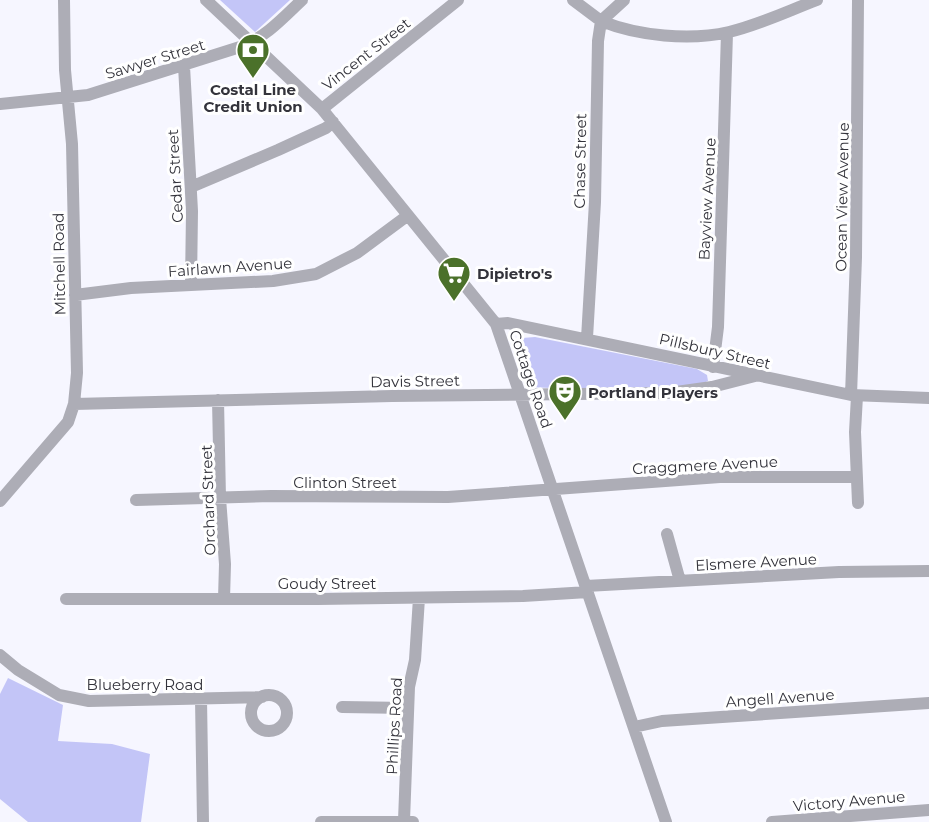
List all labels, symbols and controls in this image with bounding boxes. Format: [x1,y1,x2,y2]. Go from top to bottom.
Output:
street label: Vincent Street [318,13,414,95]
bank icon: Costal Line Credit Union [235,32,271,79]
street label: Sawyer Street [103,35,207,83]
place label: Costal Line Credit Union [203,80,303,116]
street label: Chase Street [570,113,590,209]
street label: Ocean View Avenue [831,122,853,272]
street label: Cedar Street [163,129,187,223]
street label: Bayview Avenue [694,137,720,261]
street label: Mitchell Road [49,212,69,316]
street label: Fairlawn Avenue [167,253,293,281]
supermarket icon: Dipietro's [436,255,472,302]
place label: Dipietro's [477,264,552,283]
street label: Cottage Road [505,327,557,431]
street label: Pillsbury Street [657,329,773,373]
street label: Davis Street [370,371,460,391]
theatre icon: Portland Players [547,374,583,421]
place label: Portland Players [588,383,718,402]
street label: Orchard Street [197,444,219,556]
street label: Craggmere Avenue [632,452,778,478]
street label: Clinton Street [293,473,397,492]
street label: Elsmere Avenue [695,549,817,575]
street label: Goudy Street [278,574,376,593]
street label: Blueberry Road [87,675,203,694]
street label: Phillips Road [382,677,406,775]
street label: Angell Avenue [725,685,835,711]
street label: Victory Avenue [792,787,906,815]

